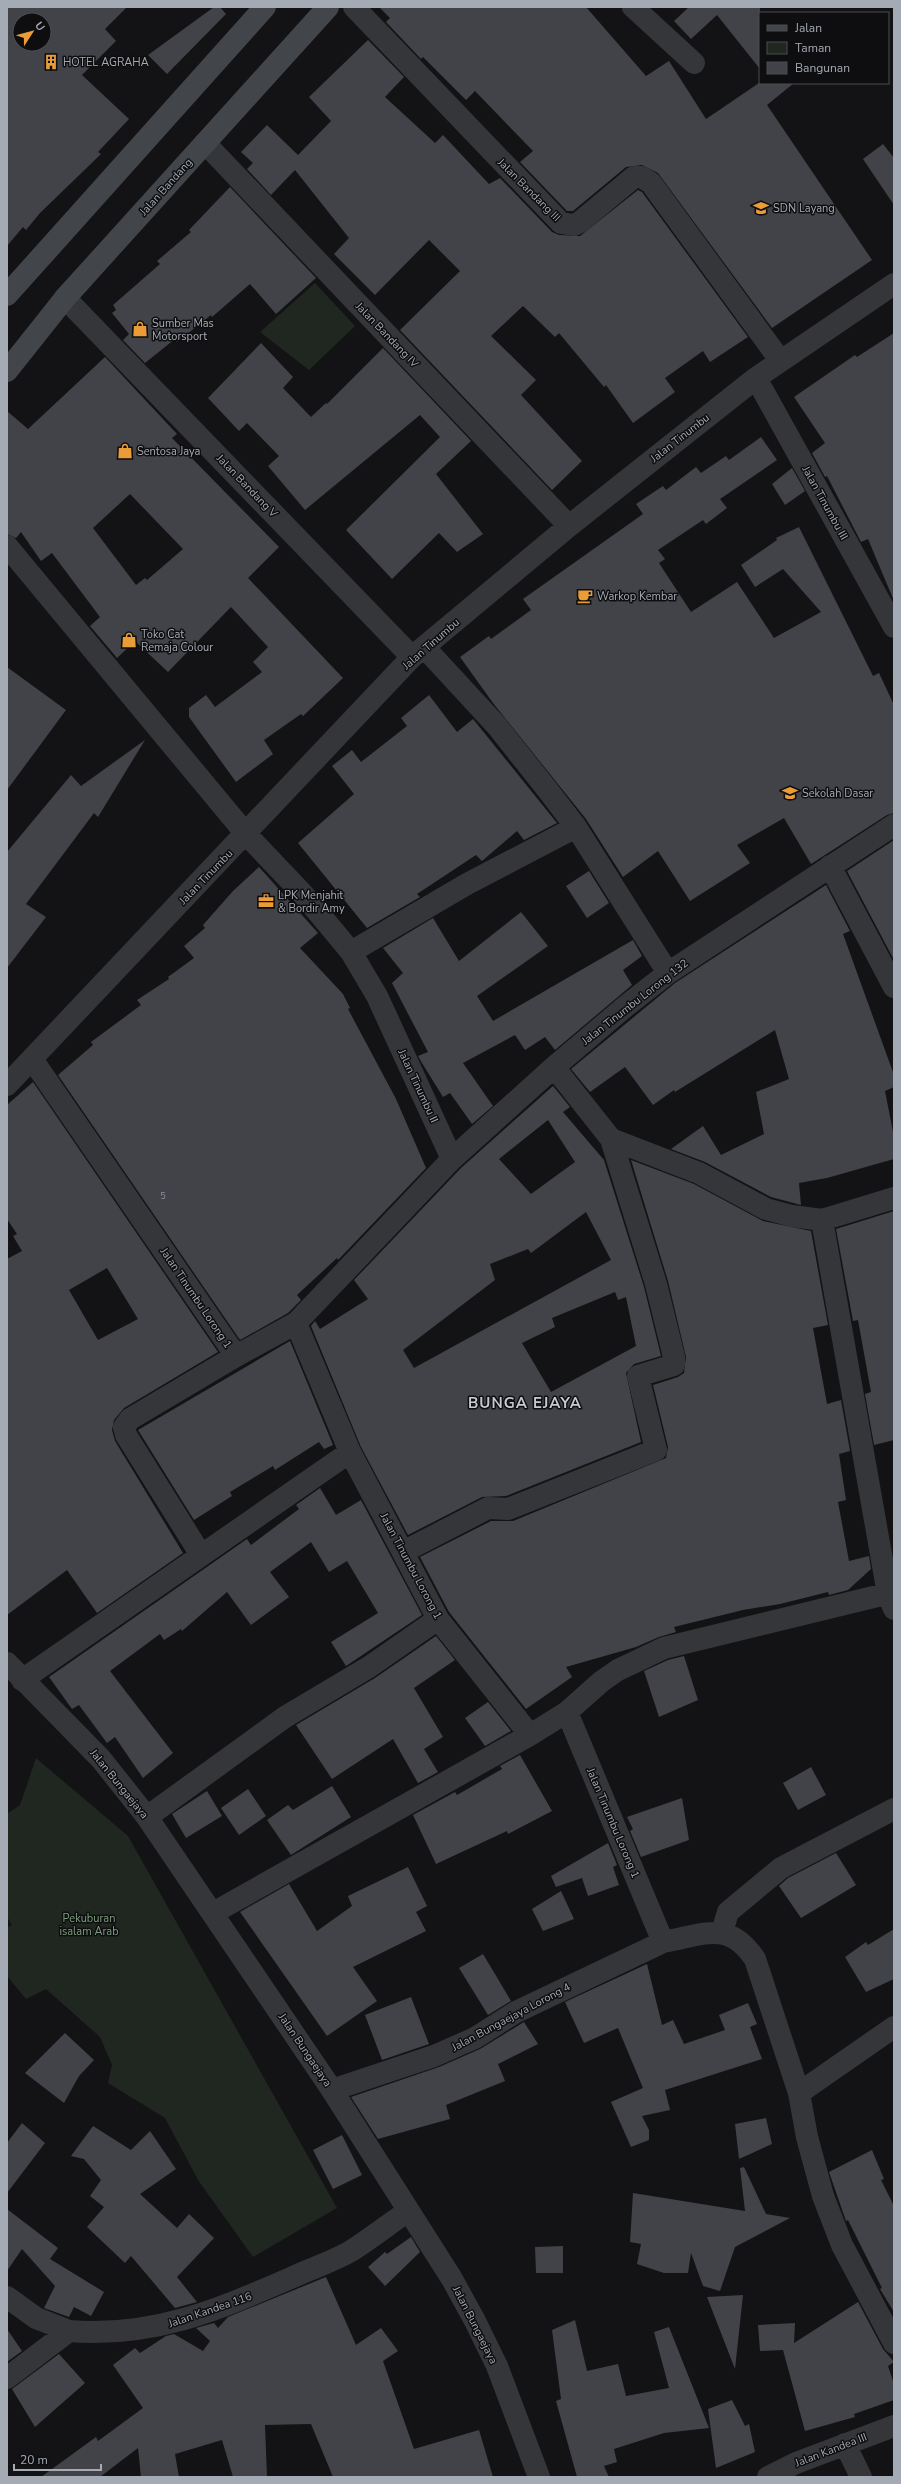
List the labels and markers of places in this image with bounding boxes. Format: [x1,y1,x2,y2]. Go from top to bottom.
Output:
building icon: HOTEL AGRAHA [42,53,60,71]
place label: HOTEL AGRAHA [63,55,149,70]
school or university icon: SDN Layang [752,199,770,217]
place label: SDN Layang [773,201,835,216]
place label: Sumber Mas Motorsport [152,316,214,344]
shop icon: Sumber Mas Motorsport [131,320,149,338]
shop icon: Sentosa Jaya [116,442,134,460]
place label: Sentosa Jaya [137,444,201,459]
cafe icon: Warkop Kembar [576,587,594,605]
place label: Warkop Kembar [597,589,677,604]
place label: Toko Cat Remaja Colour [141,627,213,655]
shop icon: Toko Cat Remaja Colour [120,631,138,649]
school or university icon: Sekolah Dasar [781,784,799,802]
place label: Sekolah Dasar [802,786,873,801]
place label: LPK Menjahit & Bordir Amy [278,888,345,916]
office icon: LPK Menjahit & Bordir Amy [257,892,275,910]

